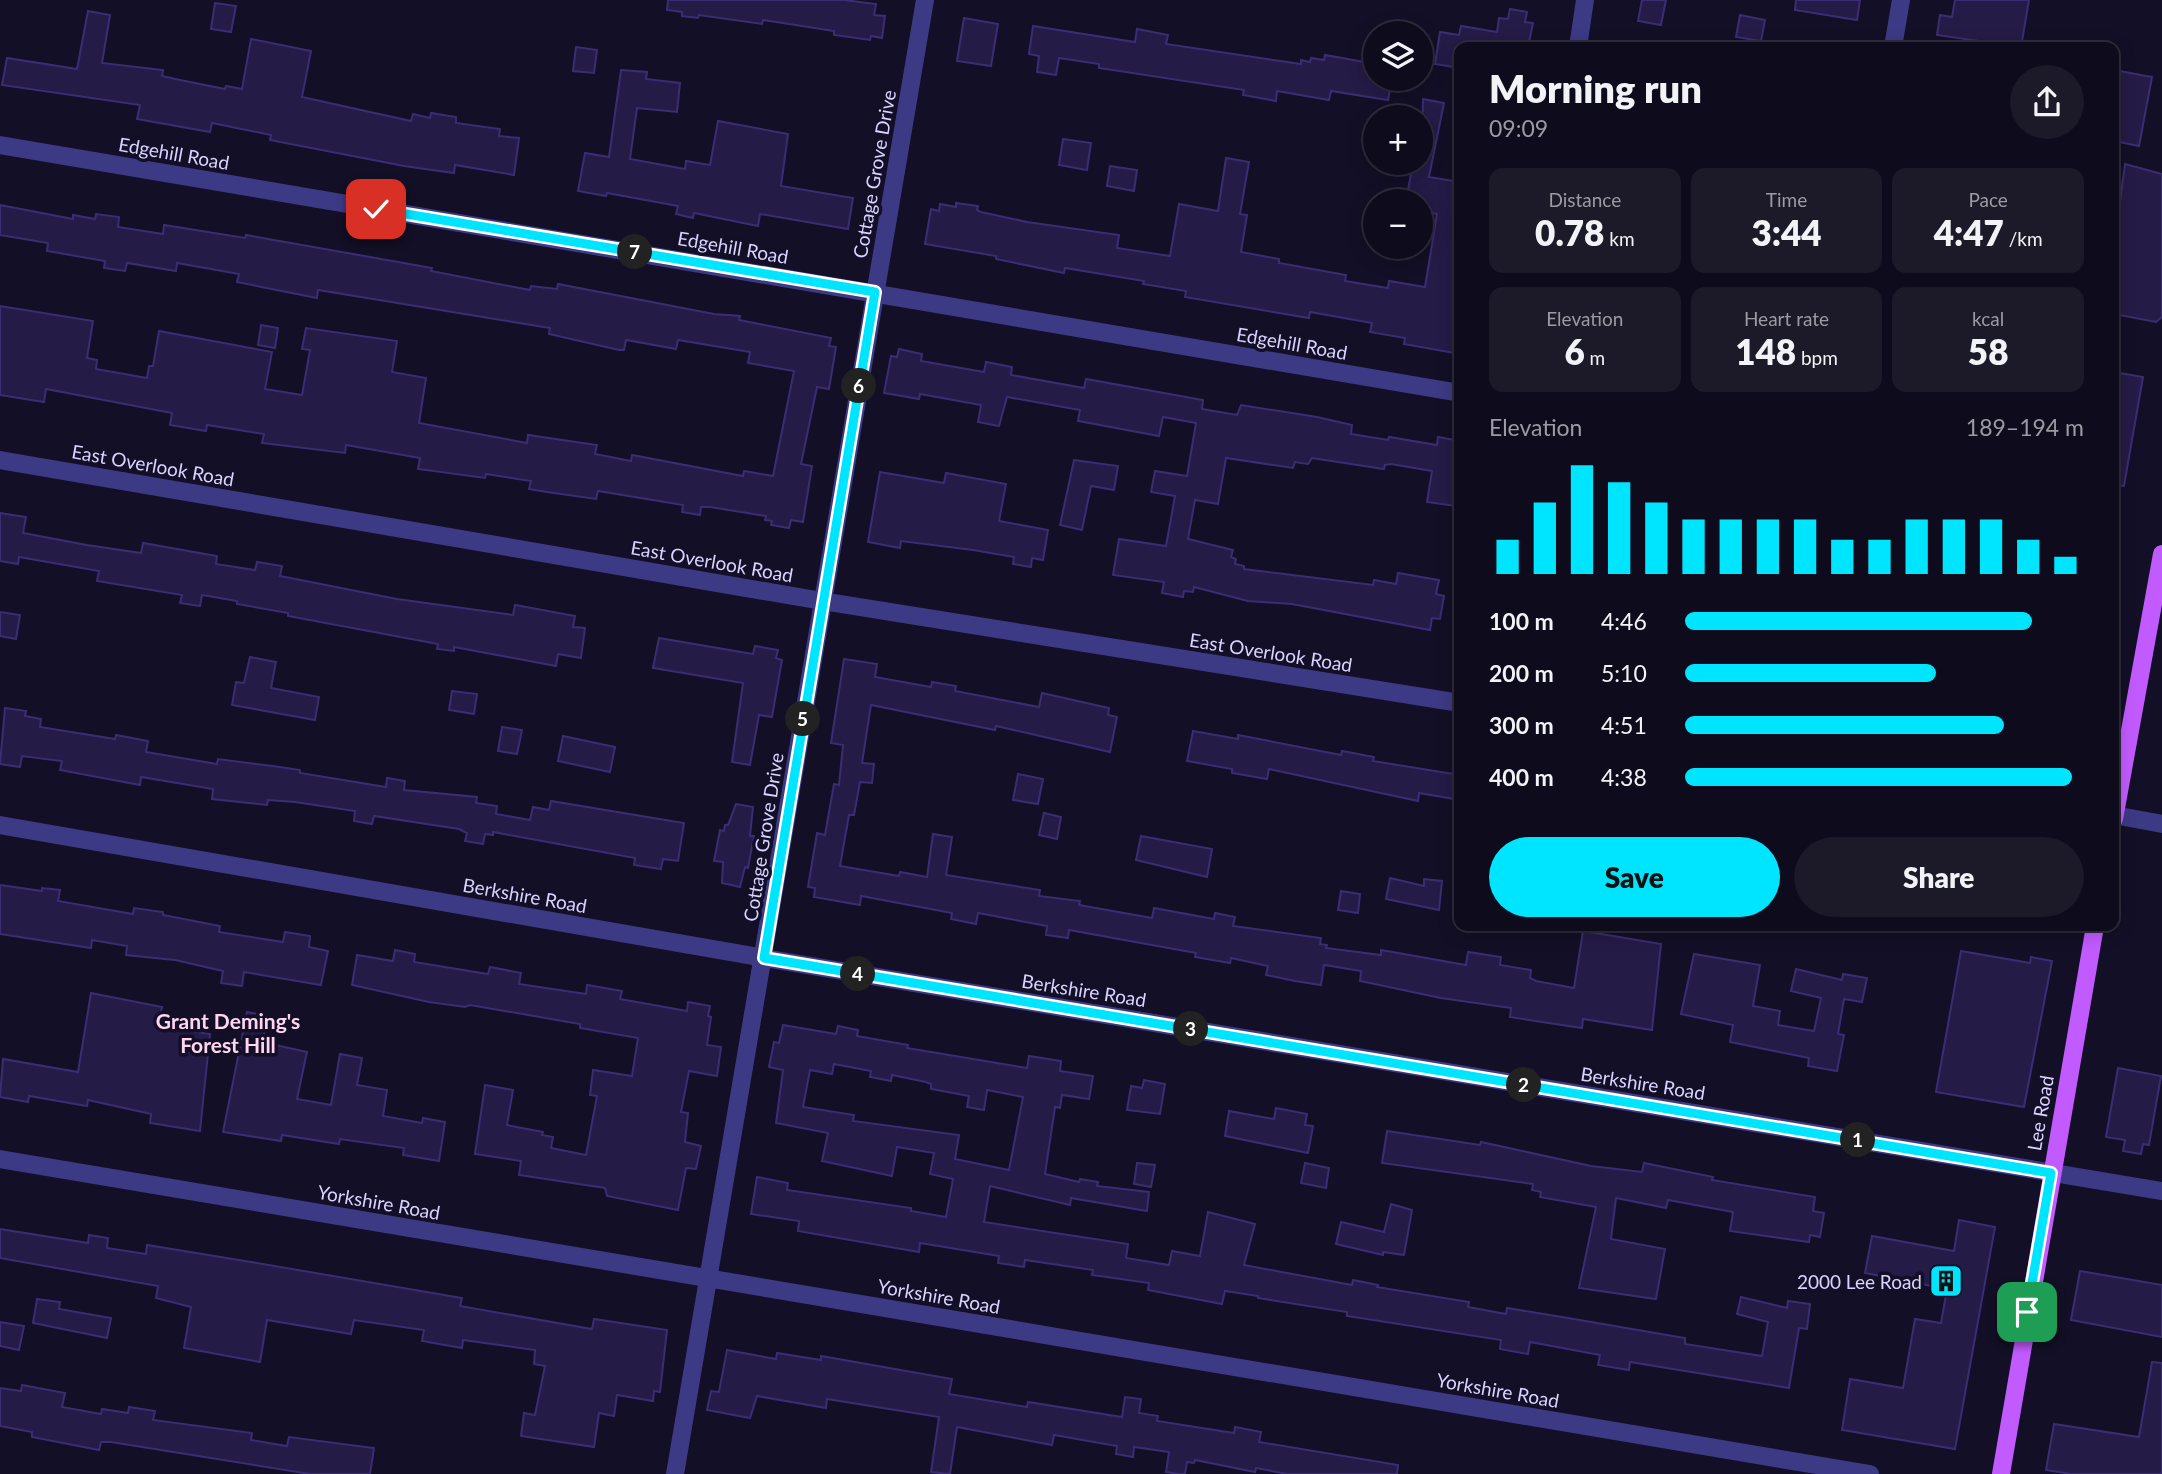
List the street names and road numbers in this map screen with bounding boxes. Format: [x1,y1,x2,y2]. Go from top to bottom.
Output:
street label: Cottage Grove Drive [848,88,900,260]
street label: Edgehill Road [117,132,231,174]
street label: Edgehill Road [676,226,790,268]
street label: Edgehill Road [1235,322,1349,364]
street label: East Overlook Road [70,439,236,491]
street label: East Overlook Road [629,535,795,587]
street label: East Overlook Road [1188,628,1354,676]
street label: Cottage Grove Drive [738,751,788,923]
street label: Berkshire Road [461,873,589,917]
street label: Berkshire Road [1020,969,1148,1011]
street label: Berkshire Road [1579,1062,1707,1104]
street label: Lee Road [2022,1074,2058,1152]
street label: Yorkshire Road [316,1180,442,1224]
street label: Yorkshire Road [876,1274,1002,1318]
street label: Yorkshire Road [1435,1368,1561,1412]

